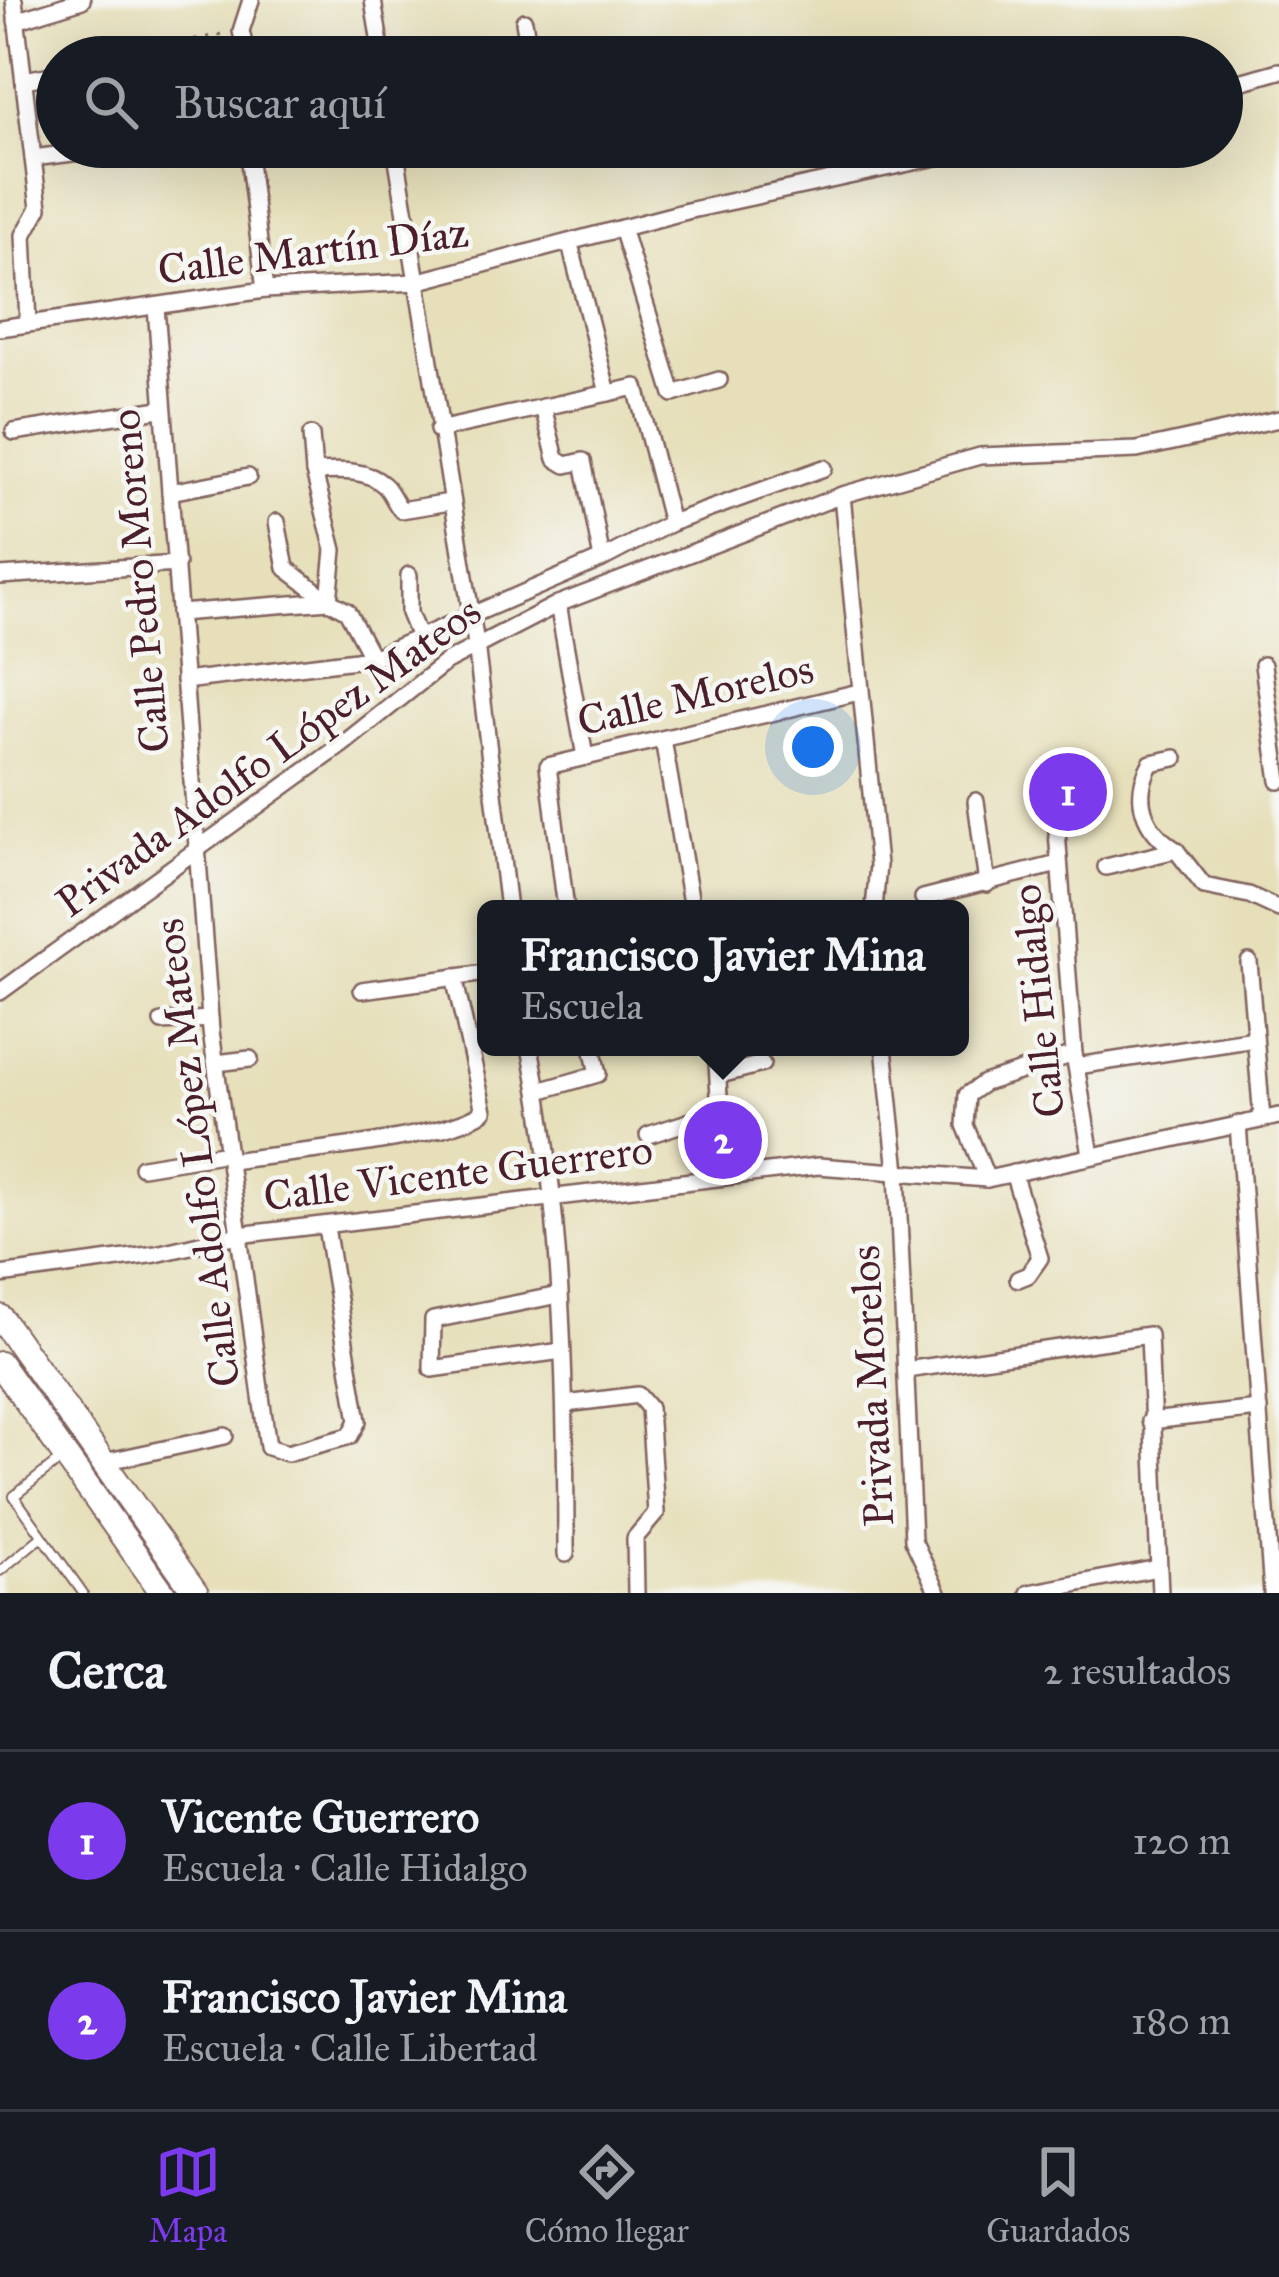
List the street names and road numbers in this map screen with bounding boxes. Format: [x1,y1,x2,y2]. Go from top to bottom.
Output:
street label: Calle Martín Díaz [155,206,471,296]
street label: Calle Pedro Moreno [99,407,181,755]
street label: Privada Adolfo López Mateos [46,585,491,928]
street label: Calle Morelos [572,643,818,747]
street label: Calle Hidalgo [1000,882,1076,1120]
street label: Calle Adolfo López Mateos [142,916,252,1390]
street label: Calle Vicente Guerrero [261,1123,656,1223]
street label: Privada Morelos [839,1244,905,1528]

